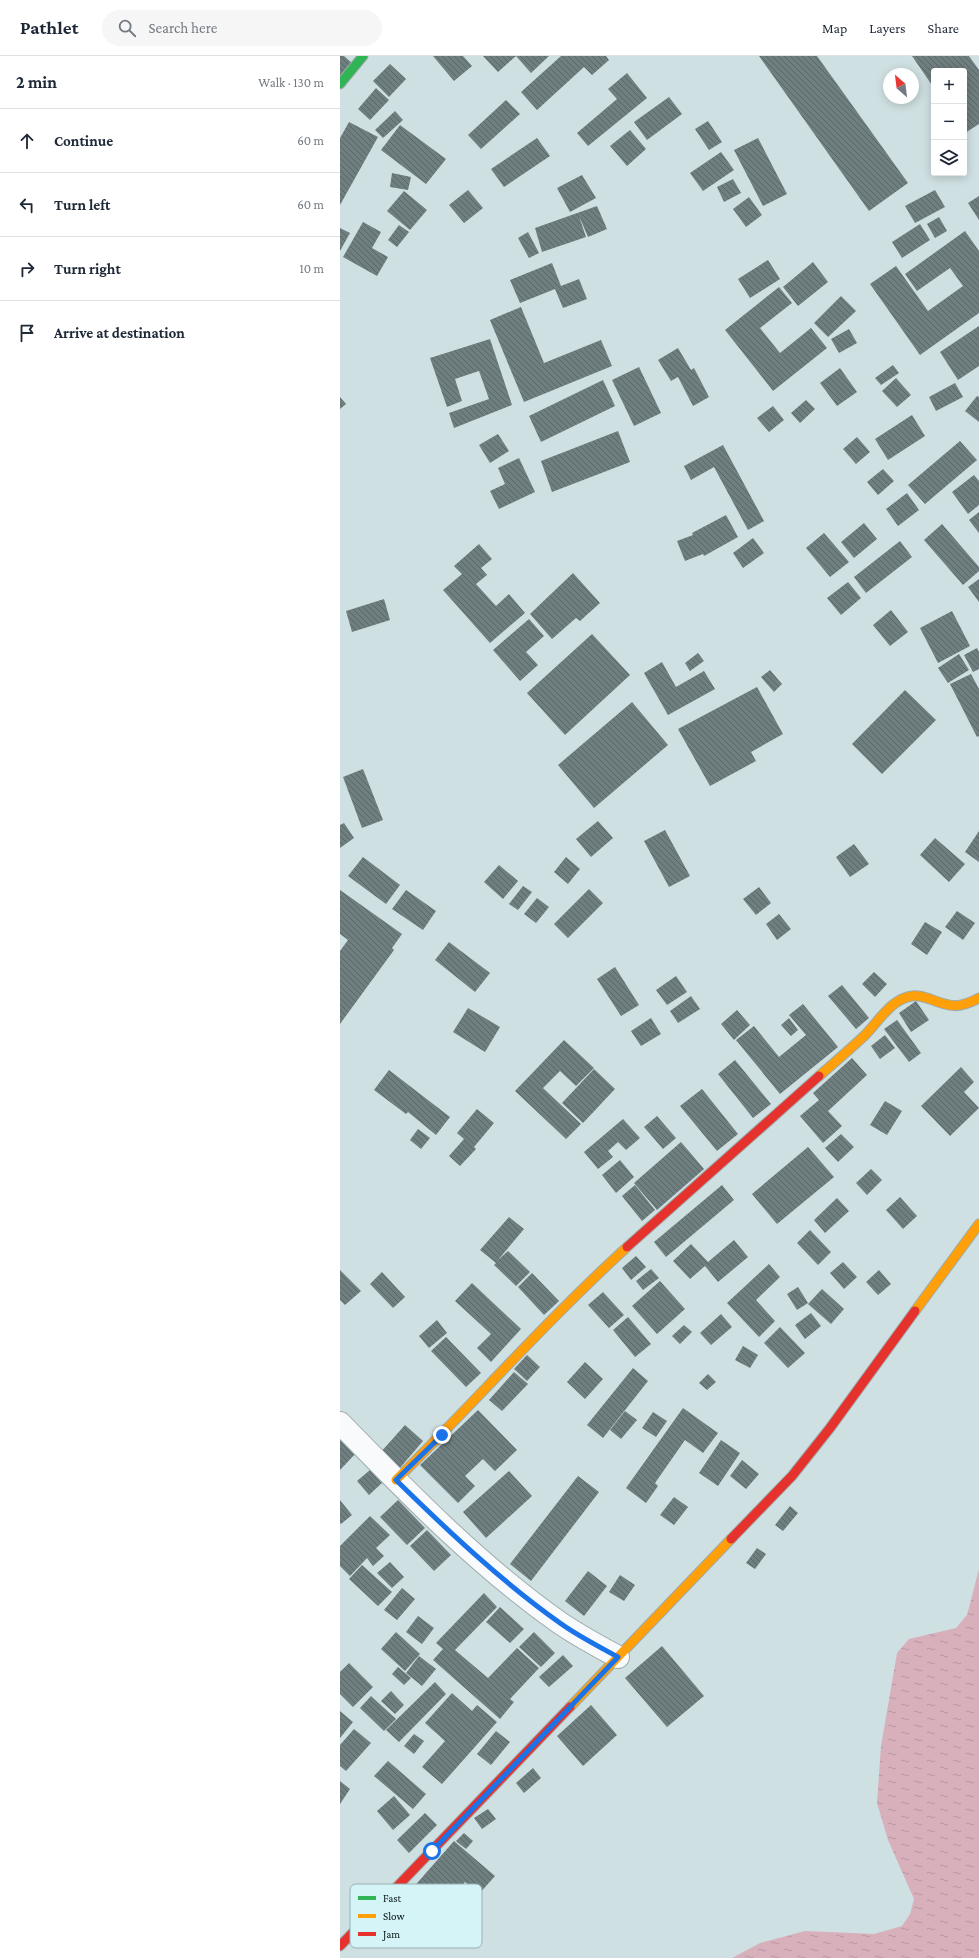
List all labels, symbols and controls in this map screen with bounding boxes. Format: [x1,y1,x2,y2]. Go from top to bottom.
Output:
search box [102,10,382,46]
text: Pathlet [20,17,78,38]
icon: search [116,17,138,39]
text: Search here [148,20,217,36]
text: Map [822,20,847,36]
text: Layers [869,20,906,36]
text: Share [928,20,959,36]
north arrow [883,68,919,104]
map controls [931,68,967,176]
button: + [931,68,967,104]
text: 2 min [16,73,57,92]
text: Walk · 130 m [258,75,324,90]
button: − [931,104,967,140]
icon: ahead [16,130,38,152]
text: Continue [54,133,113,149]
text: 60 m [297,133,324,148]
button: layers [931,140,967,176]
icon: left [16,194,38,216]
text: Turn left [54,197,110,213]
text: 60 m [297,197,324,212]
icon: right [16,258,38,280]
text: Turn right [54,261,121,277]
text: 10 m [299,261,324,276]
icon: arrive [16,322,38,344]
text: Arrive at destination [54,325,185,341]
route end [433,1426,451,1444]
route start [423,1842,441,1860]
legend [350,1884,482,1948]
text: Fast [383,1892,402,1904]
text: Slow [383,1910,405,1922]
text: Jam [382,1928,400,1941]

